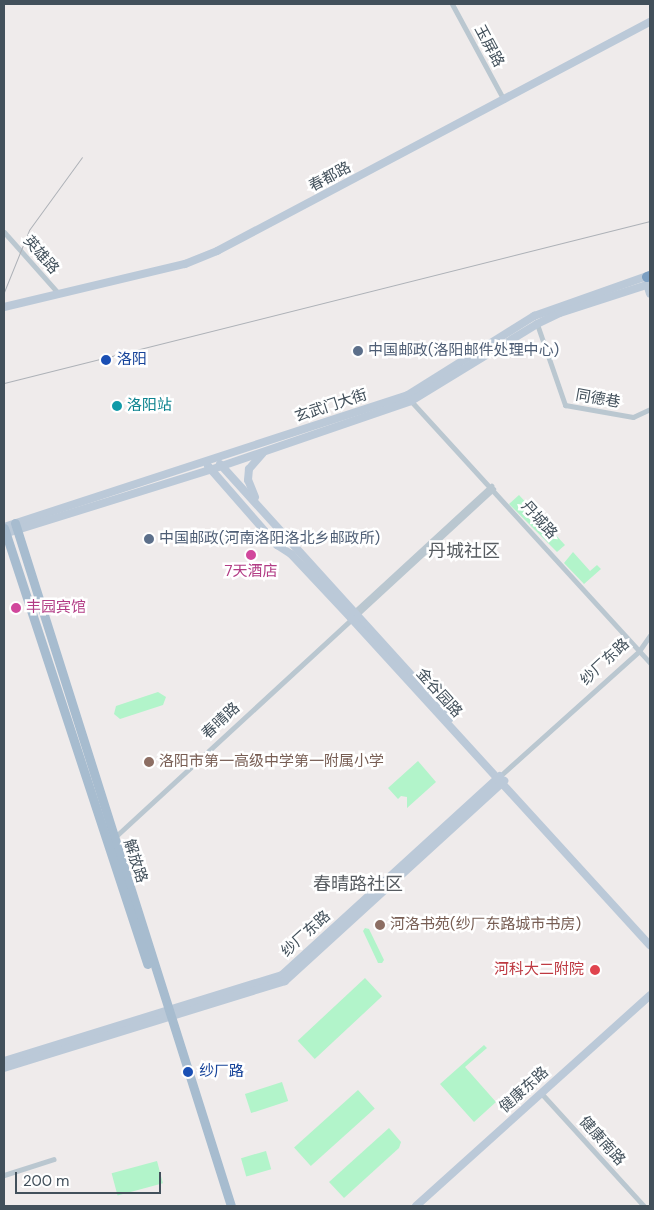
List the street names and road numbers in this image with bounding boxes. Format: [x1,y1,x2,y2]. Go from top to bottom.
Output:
street label: 玉屏路 [470,22,508,70]
street label: 春都路 [306,158,354,196]
street label: 英雄路 [19,232,63,278]
street label: 玄武门大街 [293,386,369,426]
street label: 同德巷 [574,386,622,412]
street label: 丹城路 [517,497,561,543]
street label: 纱厂东路 [577,635,633,689]
street label: 金谷园路 [412,665,466,721]
street label: 春晴路 [198,699,244,743]
street label: 解放路 [119,837,151,885]
street label: 纱厂东路 [278,907,334,961]
street label: 健康东路 [496,1063,552,1117]
street label: 健康南路 [575,1113,629,1169]

